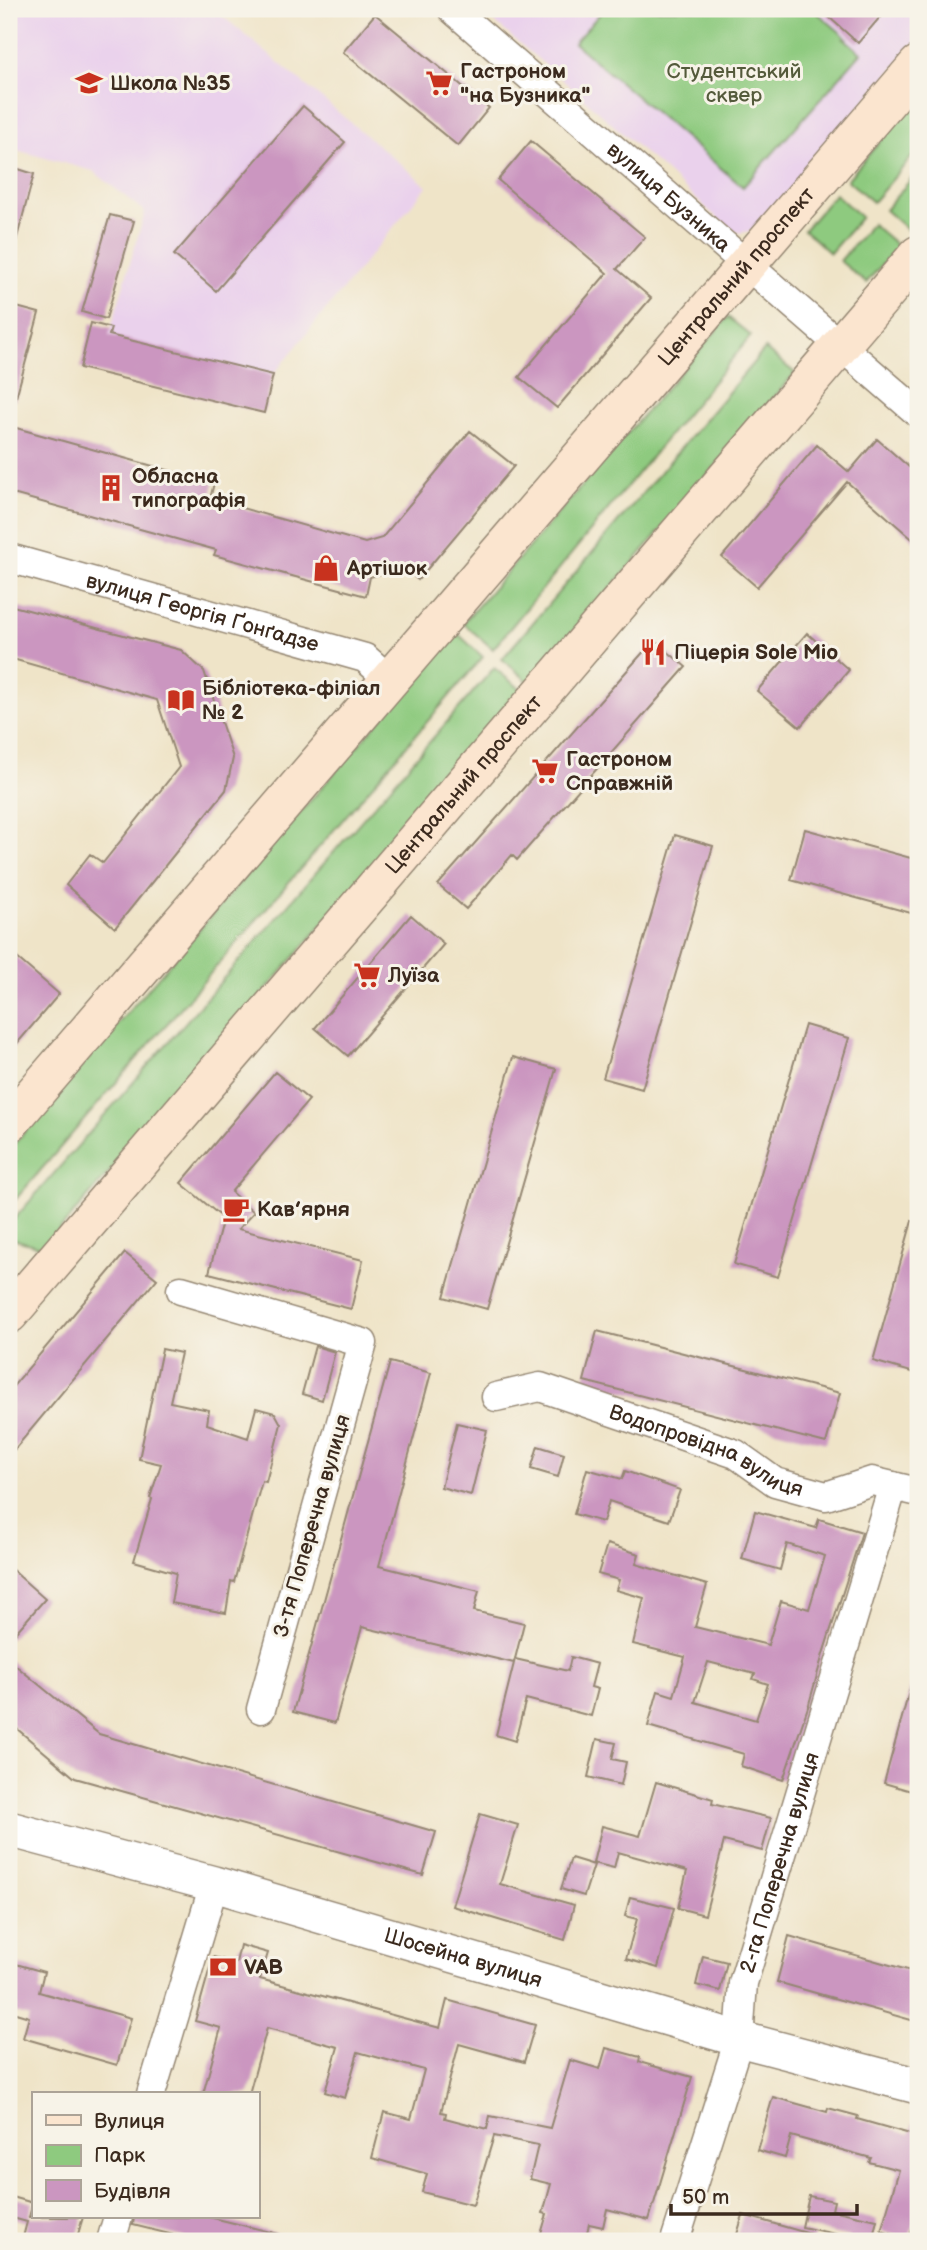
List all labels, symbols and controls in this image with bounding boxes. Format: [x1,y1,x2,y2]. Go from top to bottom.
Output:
place label: Гастроном "на Бузника" [460,59,590,108]
park label: Студентський сквер [667,59,801,108]
school or university icon: Школа №35 [74,68,104,98]
supermarket icon: Гастроном "на Бузника" [424,68,454,98]
place label: Школа №35 [110,71,231,96]
street label: вулиця Бузника [602,137,736,258]
street label: Центральний проспект [653,182,820,371]
place label: Обласна типографія [132,464,246,513]
building icon: Обласна типографія [96,473,126,503]
shop icon: Артішок [311,553,341,583]
place label: Артішок [346,556,428,581]
street label: вулиця Георгія Ґонґадзе [83,568,322,657]
restaurant icon: Піцерія Sole Mio [638,637,668,667]
place label: Піцерія Sole Mio [674,640,838,665]
place label: Бібліотека-філіал № 2 [202,676,380,725]
library icon: Бібліотека-філіал № 2 [166,685,196,715]
street label: Центральний проспект [380,690,547,879]
place label: Гастроном Справжній [566,747,673,796]
supermarket icon: Гастроном Справжній [530,756,560,786]
supermarket icon: Луїза [352,960,382,990]
place label: Луїза [387,963,440,988]
cafe icon: Кав’ярня [221,1194,251,1224]
place label: Кав’ярня [257,1197,350,1222]
street label: Водопровідна вулиця [606,1399,806,1502]
street label: 3-тя Поперечна вулиця [268,1412,356,1640]
street label: 2-га Поперечна вулиця [734,1749,824,1976]
street label: Шосейна вулиця [381,1922,545,1993]
bank icon: VAB [208,1952,238,1982]
place label: VAB [244,1955,283,1980]
legend [32,2092,259,2218]
text: Вулиця [94,2109,165,2134]
text: Парк [94,2143,145,2168]
scale bar [671,2173,857,2217]
text: Будівля [94,2179,171,2204]
text: 50 m [682,2185,729,2210]

